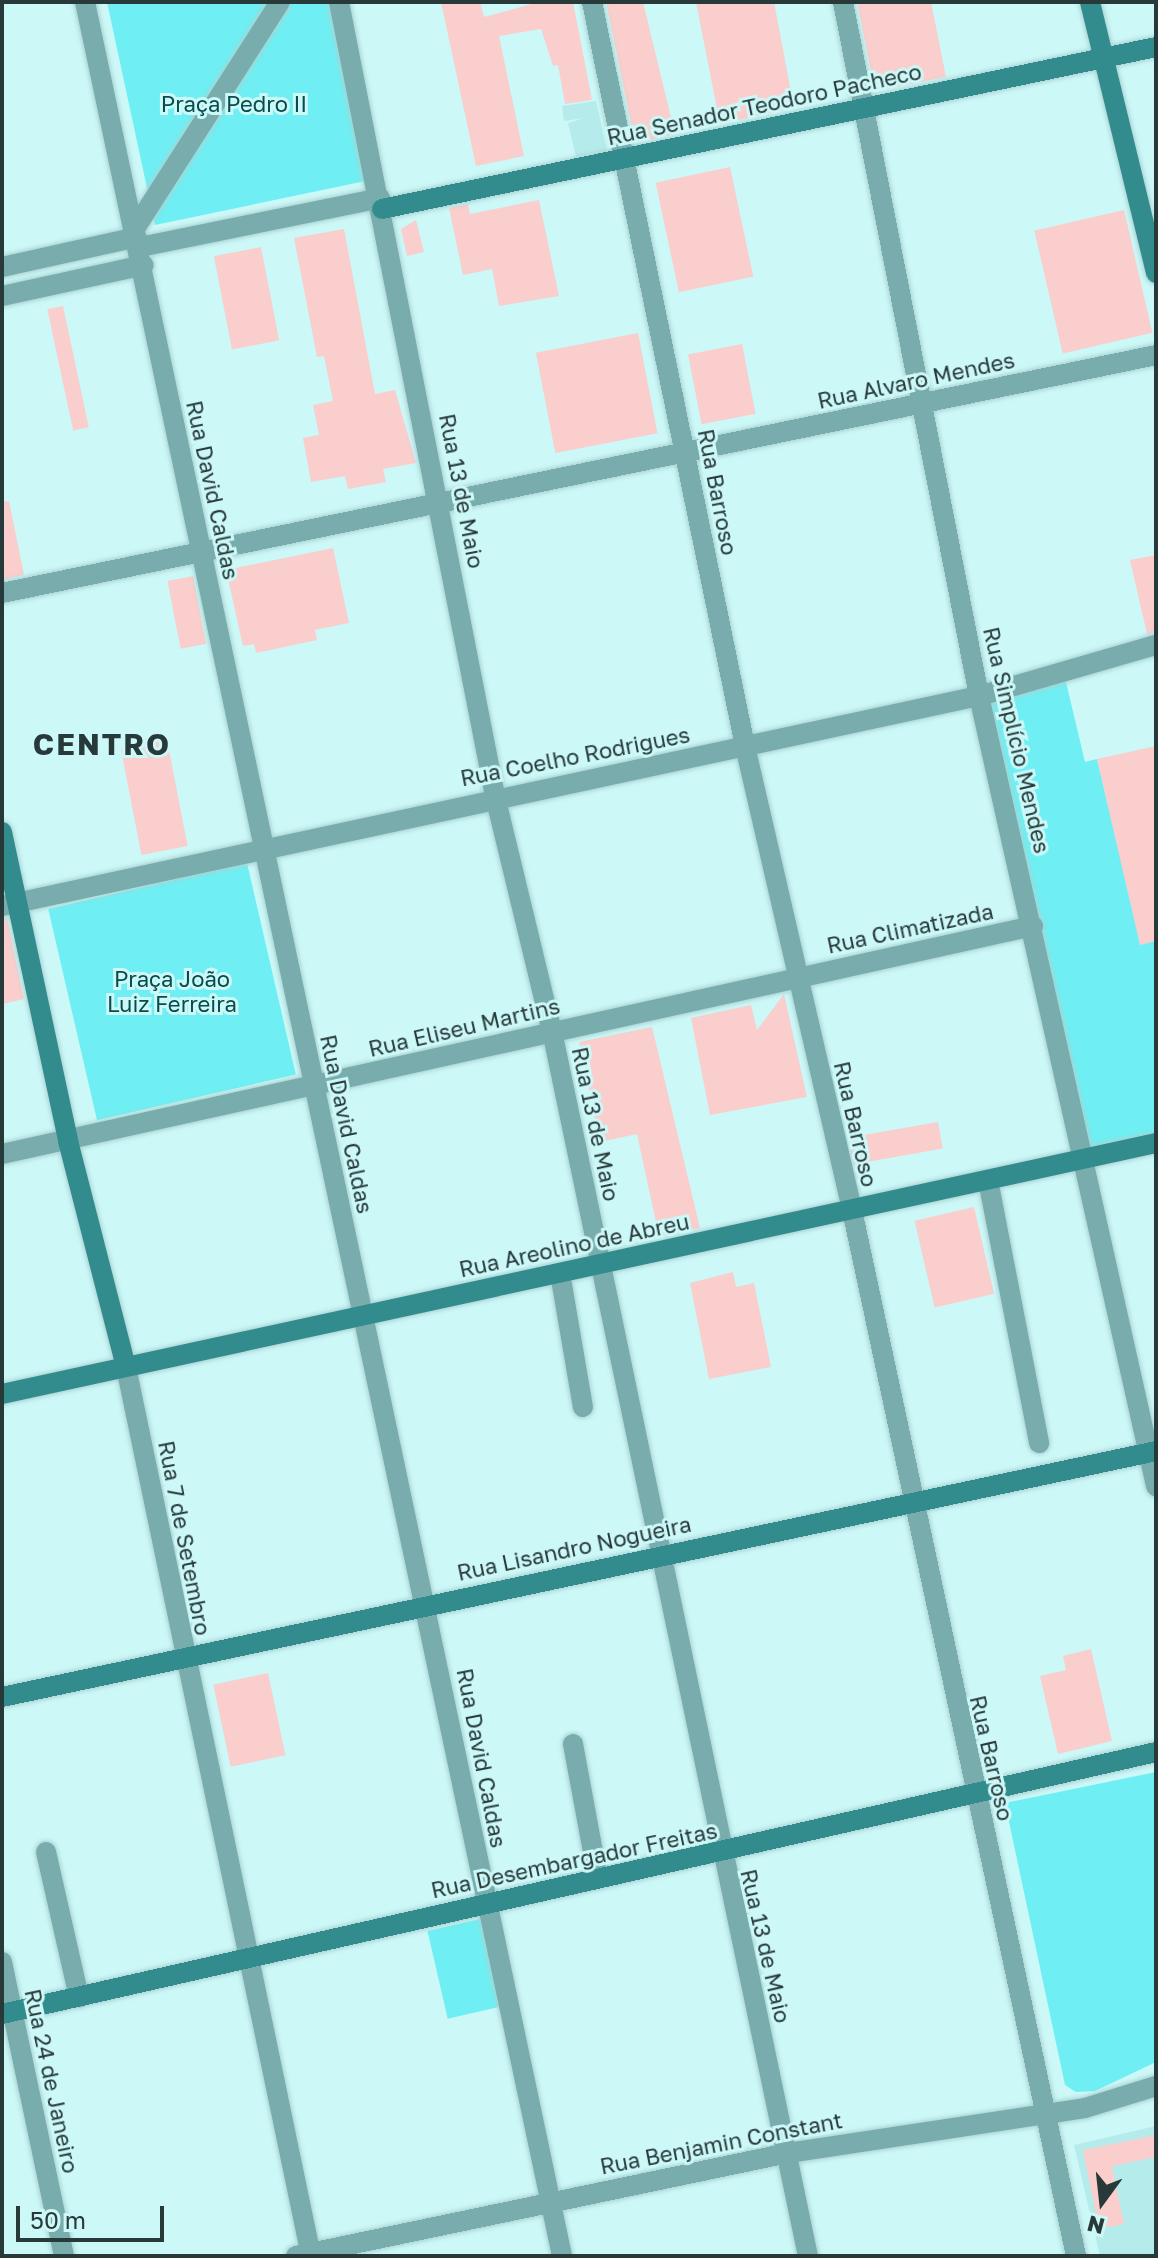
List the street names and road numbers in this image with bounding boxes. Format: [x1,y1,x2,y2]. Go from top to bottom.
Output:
street label: Rua Senador Teodoro Pacheco [604,58,924,150]
street label: Rua Alvaro Mendes [815,346,1017,414]
street label: Rua David Caldas [181,398,245,582]
street label: Rua 13 de Maio [434,411,490,571]
street label: Rua Barroso [693,427,743,557]
street label: Rua Simplício Mendes [978,624,1056,856]
street label: Rua Coelho Rodrigues [458,721,692,791]
street label: Rua Climatizada [824,897,996,959]
street label: Rua Eliseu Martins [366,992,562,1062]
street label: Rua David Caldas [315,1032,379,1216]
street label: Rua 13 de Maio [567,1044,625,1204]
street label: Rua Barroso [829,1059,883,1189]
street label: Rua Areolino de Abreu [457,1208,691,1282]
street label: Rua 7 de Setembro [153,1438,217,1638]
street label: Rua Lisandro Nogueira [455,1510,693,1586]
street label: Rua David Caldas [452,1666,512,1850]
street label: Rua Barroso [965,1693,1019,1823]
street label: Rua Desembargador Freitas [428,1817,720,1903]
street label: Rua 13 de Maio [735,1867,797,2025]
street label: Rua 24 de Janeiro [20,1986,84,2176]
street label: Rua Benjamin Constant [598,2107,844,2179]

